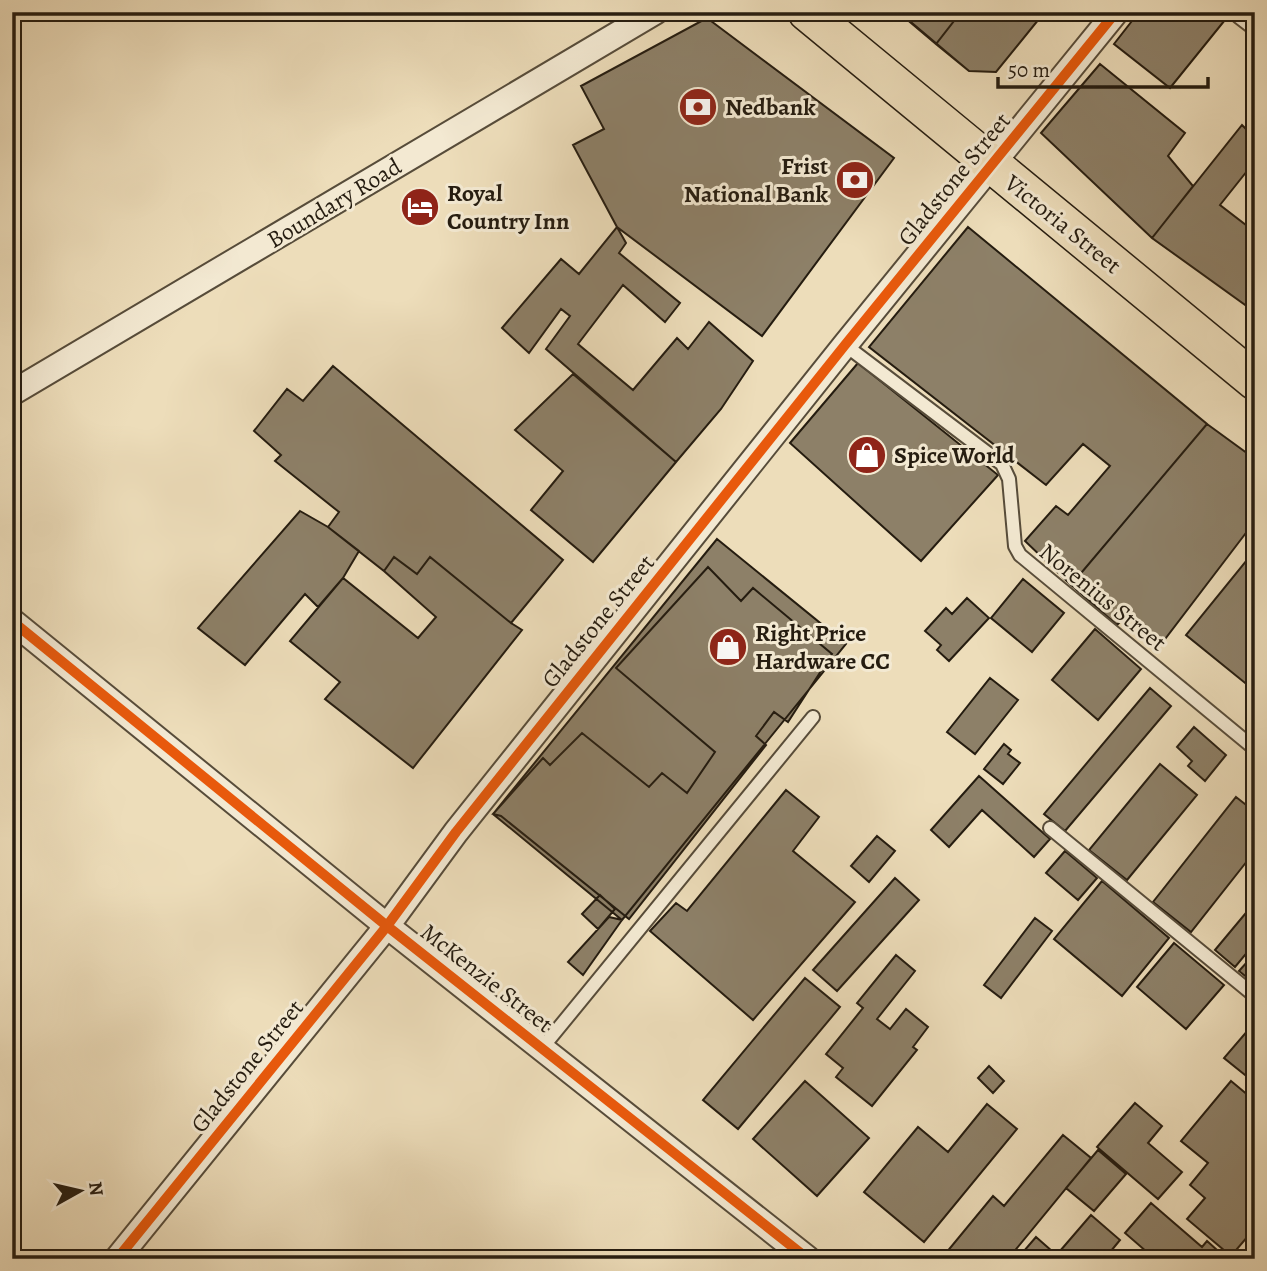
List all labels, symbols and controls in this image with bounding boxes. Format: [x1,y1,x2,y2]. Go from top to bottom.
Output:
scale bar [998,46,1208,90]
text: 50 m [1008,56,1050,84]
bank icon: Nedbank [677,86,719,128]
place label: Nedbank [725,91,816,123]
street label: Gladstone Street [890,106,1018,252]
street label: Boundary Road [261,150,407,256]
place label: Frist National Bank [684,150,829,210]
bank icon: Frist National Bank [834,159,876,201]
street label: Victoria Street [997,166,1128,281]
place label: Royal Country Inn [447,177,570,237]
hotel icon: Royal Country Inn [399,186,441,228]
shop icon: Spice World [846,434,888,476]
place label: Spice World [894,439,1015,471]
street label: Norenius Street [1033,536,1173,658]
street label: Gladstone Street [534,548,662,694]
place label: Right Price Hardware CC [755,617,890,677]
shop icon: Right Price Hardware CC [707,626,749,668]
street label: McKenzie Street [414,916,560,1040]
street label: Gladstone Street [183,993,311,1139]
north arrow [46,1156,116,1226]
text: N [82,1180,110,1198]

